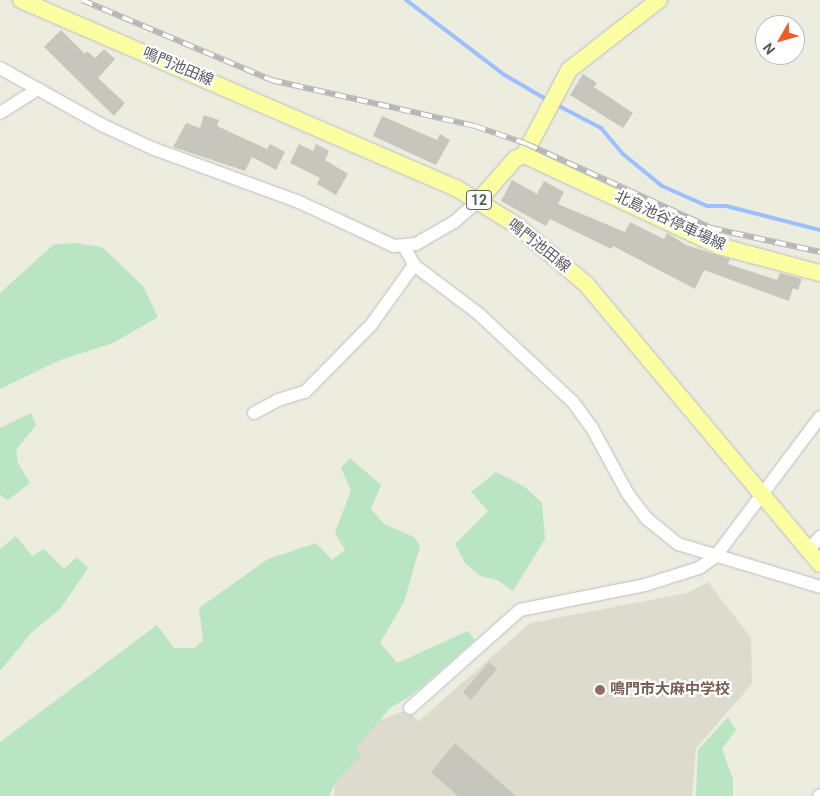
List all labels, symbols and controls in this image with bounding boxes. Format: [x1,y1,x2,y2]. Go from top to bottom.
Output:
north arrow [755,15,805,65]
text: N [760,40,778,57]
street label: 鳴門池田線 [140,44,216,90]
street label: 北島池谷停車場線 [612,187,728,255]
road number: 12 [465,188,493,212]
street label: 鳴門池田線 [504,215,574,277]
place label: 鳴門市大麻中学校 [610,681,730,699]
marker: 鳴門市大麻中学校 [594,684,606,696]

